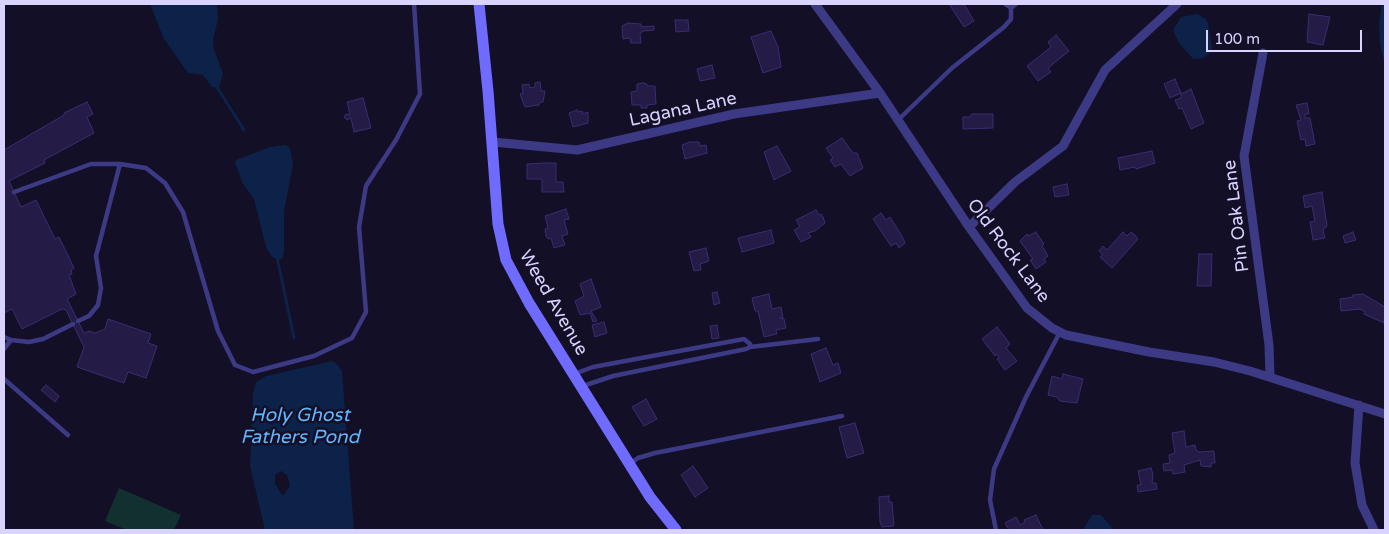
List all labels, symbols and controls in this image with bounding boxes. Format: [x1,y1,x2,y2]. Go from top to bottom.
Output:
scale bar [1209,20,1365,52]
text: 100 m [1214,30,1260,48]
street label: Lagana Lane [627,88,739,132]
street label: Pin Oak Lane [1219,159,1255,273]
street label: Old Rock Lane [962,195,1054,307]
street label: Weed Avenue [514,246,592,360]
water label: Holy Ghost Fathers Pond [240,405,360,449]

